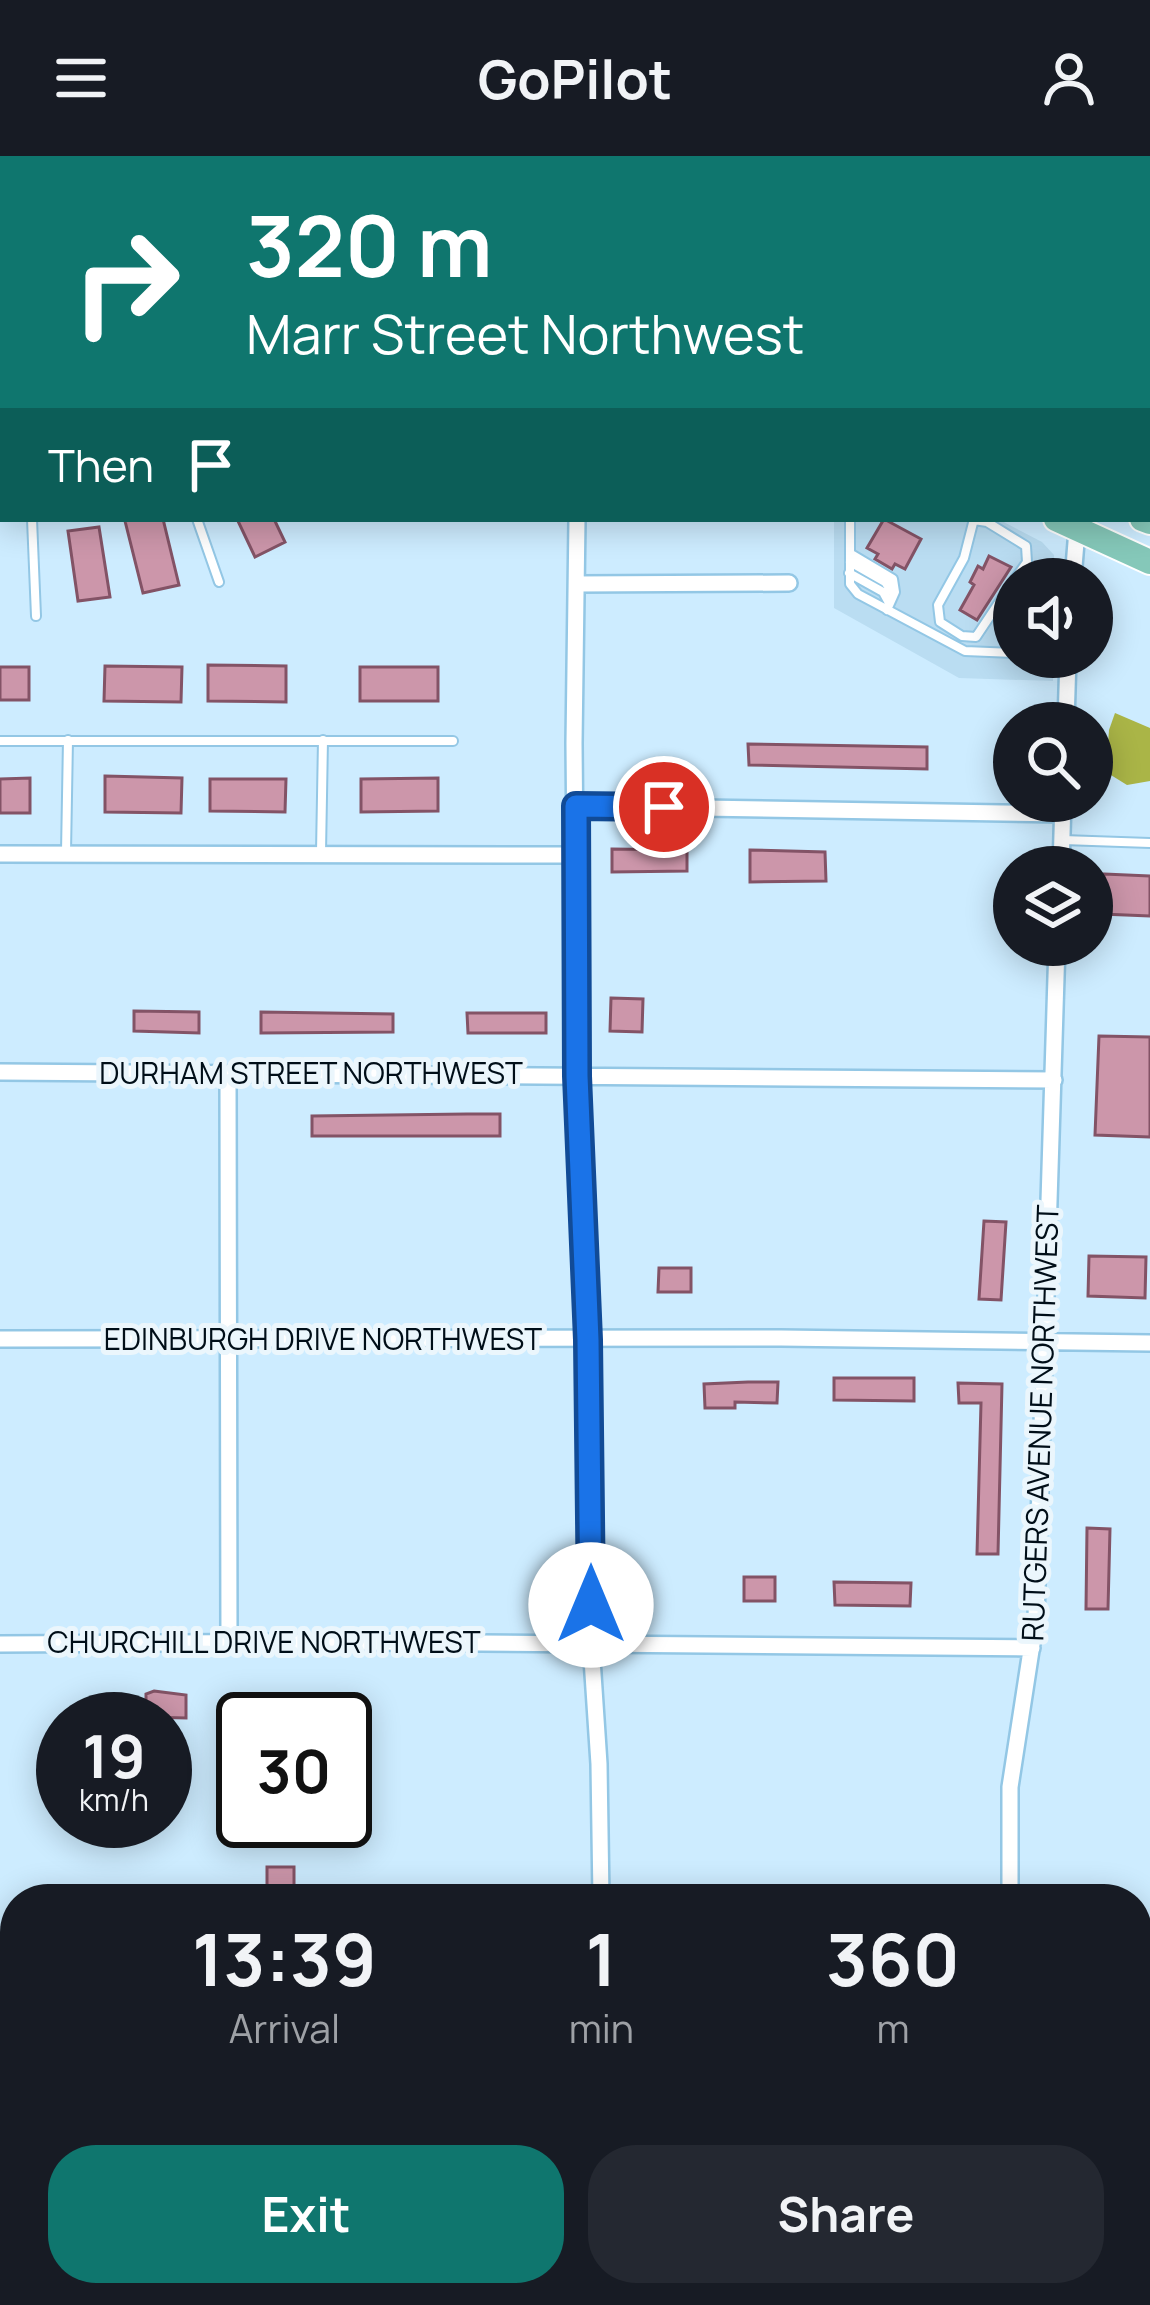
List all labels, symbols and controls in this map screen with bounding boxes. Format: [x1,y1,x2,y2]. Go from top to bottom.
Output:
text: GoPilot [478,41,672,115]
icon: menu [48,45,114,111]
icon: person [1036,45,1102,111]
text: 320 m [246,187,492,302]
icon: right [48,204,204,360]
text: Marr Street Northwest [246,296,805,370]
icon: arrive [178,432,244,498]
text: Then [48,434,154,496]
map controls [993,558,1113,966]
button: sound [993,558,1113,678]
button: search [993,702,1113,822]
pin [613,756,715,858]
icon: arrive [631,774,697,840]
button: layers [993,846,1113,966]
street label: DURHAM STREET NORTHWEST [99,1052,523,1093]
street label: RUTGERS AVENUE NORTHWEST [1011,1204,1068,1642]
street label: EDINBURGH DRIVE NORTHWEST [104,1318,542,1359]
position arrow [528,1542,654,1668]
street label: CHURCHILL DRIVE NORTHWEST [47,1621,481,1662]
speed limit sign: 30 [216,1692,372,1848]
text: 19 [82,1714,146,1796]
text: km/h [79,1779,149,1820]
text: 13:39 [192,1909,377,2008]
text: 1 [586,1909,617,2008]
text: 360 [826,1909,960,2008]
text: Arrival [229,2001,340,2055]
text: min [569,2001,634,2055]
text: m [876,2001,910,2055]
button: Exit [48,2145,564,2283]
button: Share [588,2145,1104,2283]

